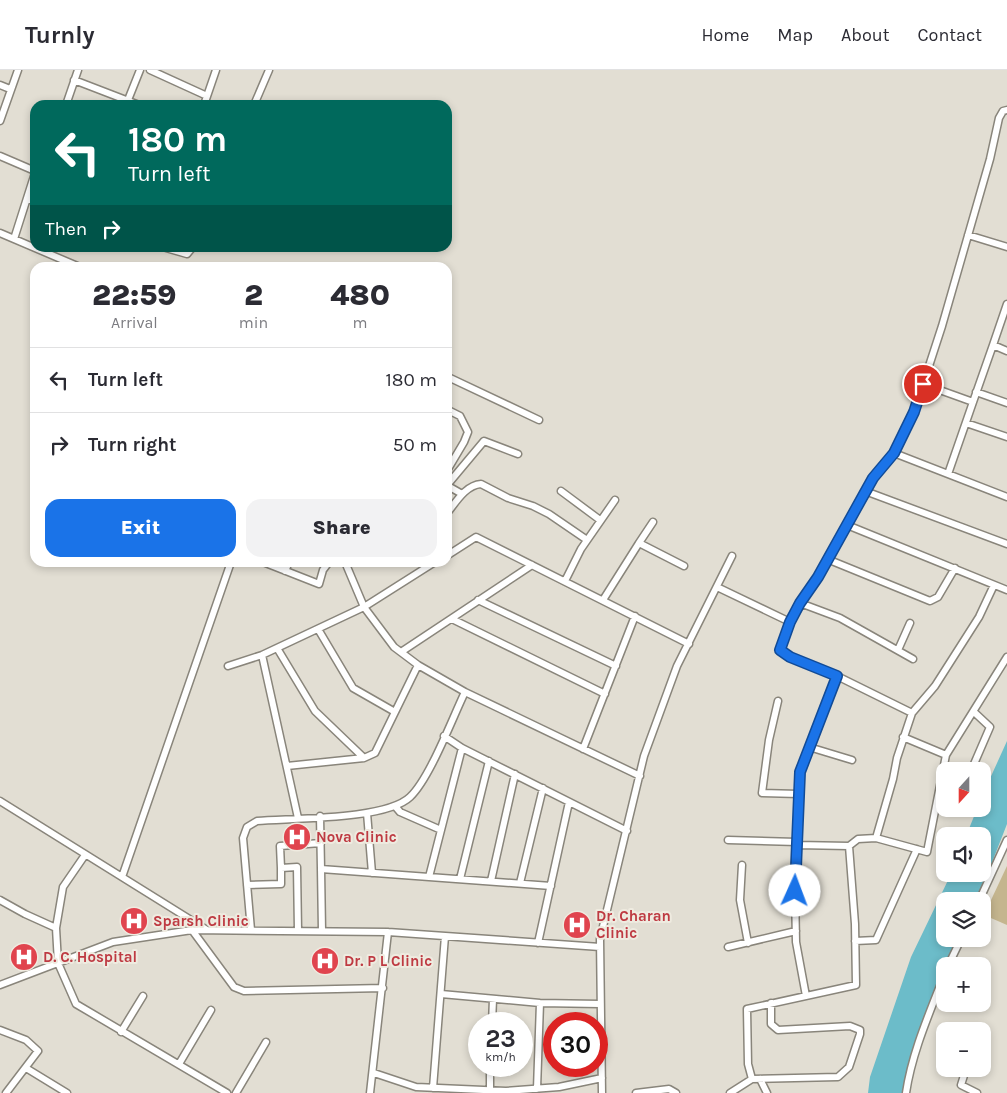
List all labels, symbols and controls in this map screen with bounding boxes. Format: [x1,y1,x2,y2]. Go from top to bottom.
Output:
text: Turnly [25,21,95,49]
text: Home [701,24,749,46]
text: Map [777,24,813,46]
text: About [841,24,890,46]
text: Contact [918,24,982,46]
text: 180 m [128,119,227,160]
icon: left [45,120,110,185]
text: Turn left [128,161,211,187]
icon: right [97,215,125,243]
text: Then [45,218,87,240]
text: 22:59 [92,277,177,313]
text: 2 [244,277,263,313]
text: 480 [330,277,390,313]
text: Arrival [111,313,158,332]
text: min [239,313,268,332]
text: m [353,313,368,332]
pin [902,363,944,405]
icon: left [45,366,73,394]
text: Turn left [88,369,163,391]
text: 180 m [385,369,437,391]
icon: arrive [909,370,937,398]
icon: right [45,431,73,459]
text: Turn right [88,434,177,456]
text: 50 m [393,434,437,456]
button: Exit [45,499,236,557]
button: Share [246,499,437,557]
north arrow [936,762,991,818]
map controls [936,762,991,1077]
hospital icon: Nova Clinic [282,822,312,852]
button: sound [936,827,991,882]
place label: Nova Clinic [316,828,397,846]
position arrow [768,864,820,916]
button: layers [936,892,991,947]
hospital icon: Sparsh Clinic [119,906,149,936]
place label: Dr. Charan Clinic [596,907,671,942]
hospital icon: Dr. Charan Clinic [562,910,592,940]
place label: Sparsh Clinic [153,912,249,930]
hospital icon: D. C. Hospital [9,942,39,972]
hospital icon: Dr. P L Clinic [310,946,340,976]
place label: D. C. Hospital [43,948,137,966]
place label: Dr. P L Clinic [344,952,432,970]
button: + [936,957,991,1012]
speed limit sign: 30 [543,1012,608,1077]
button: − [936,1022,991,1077]
text: 23 [485,1024,516,1053]
text: km/h [485,1050,516,1064]

